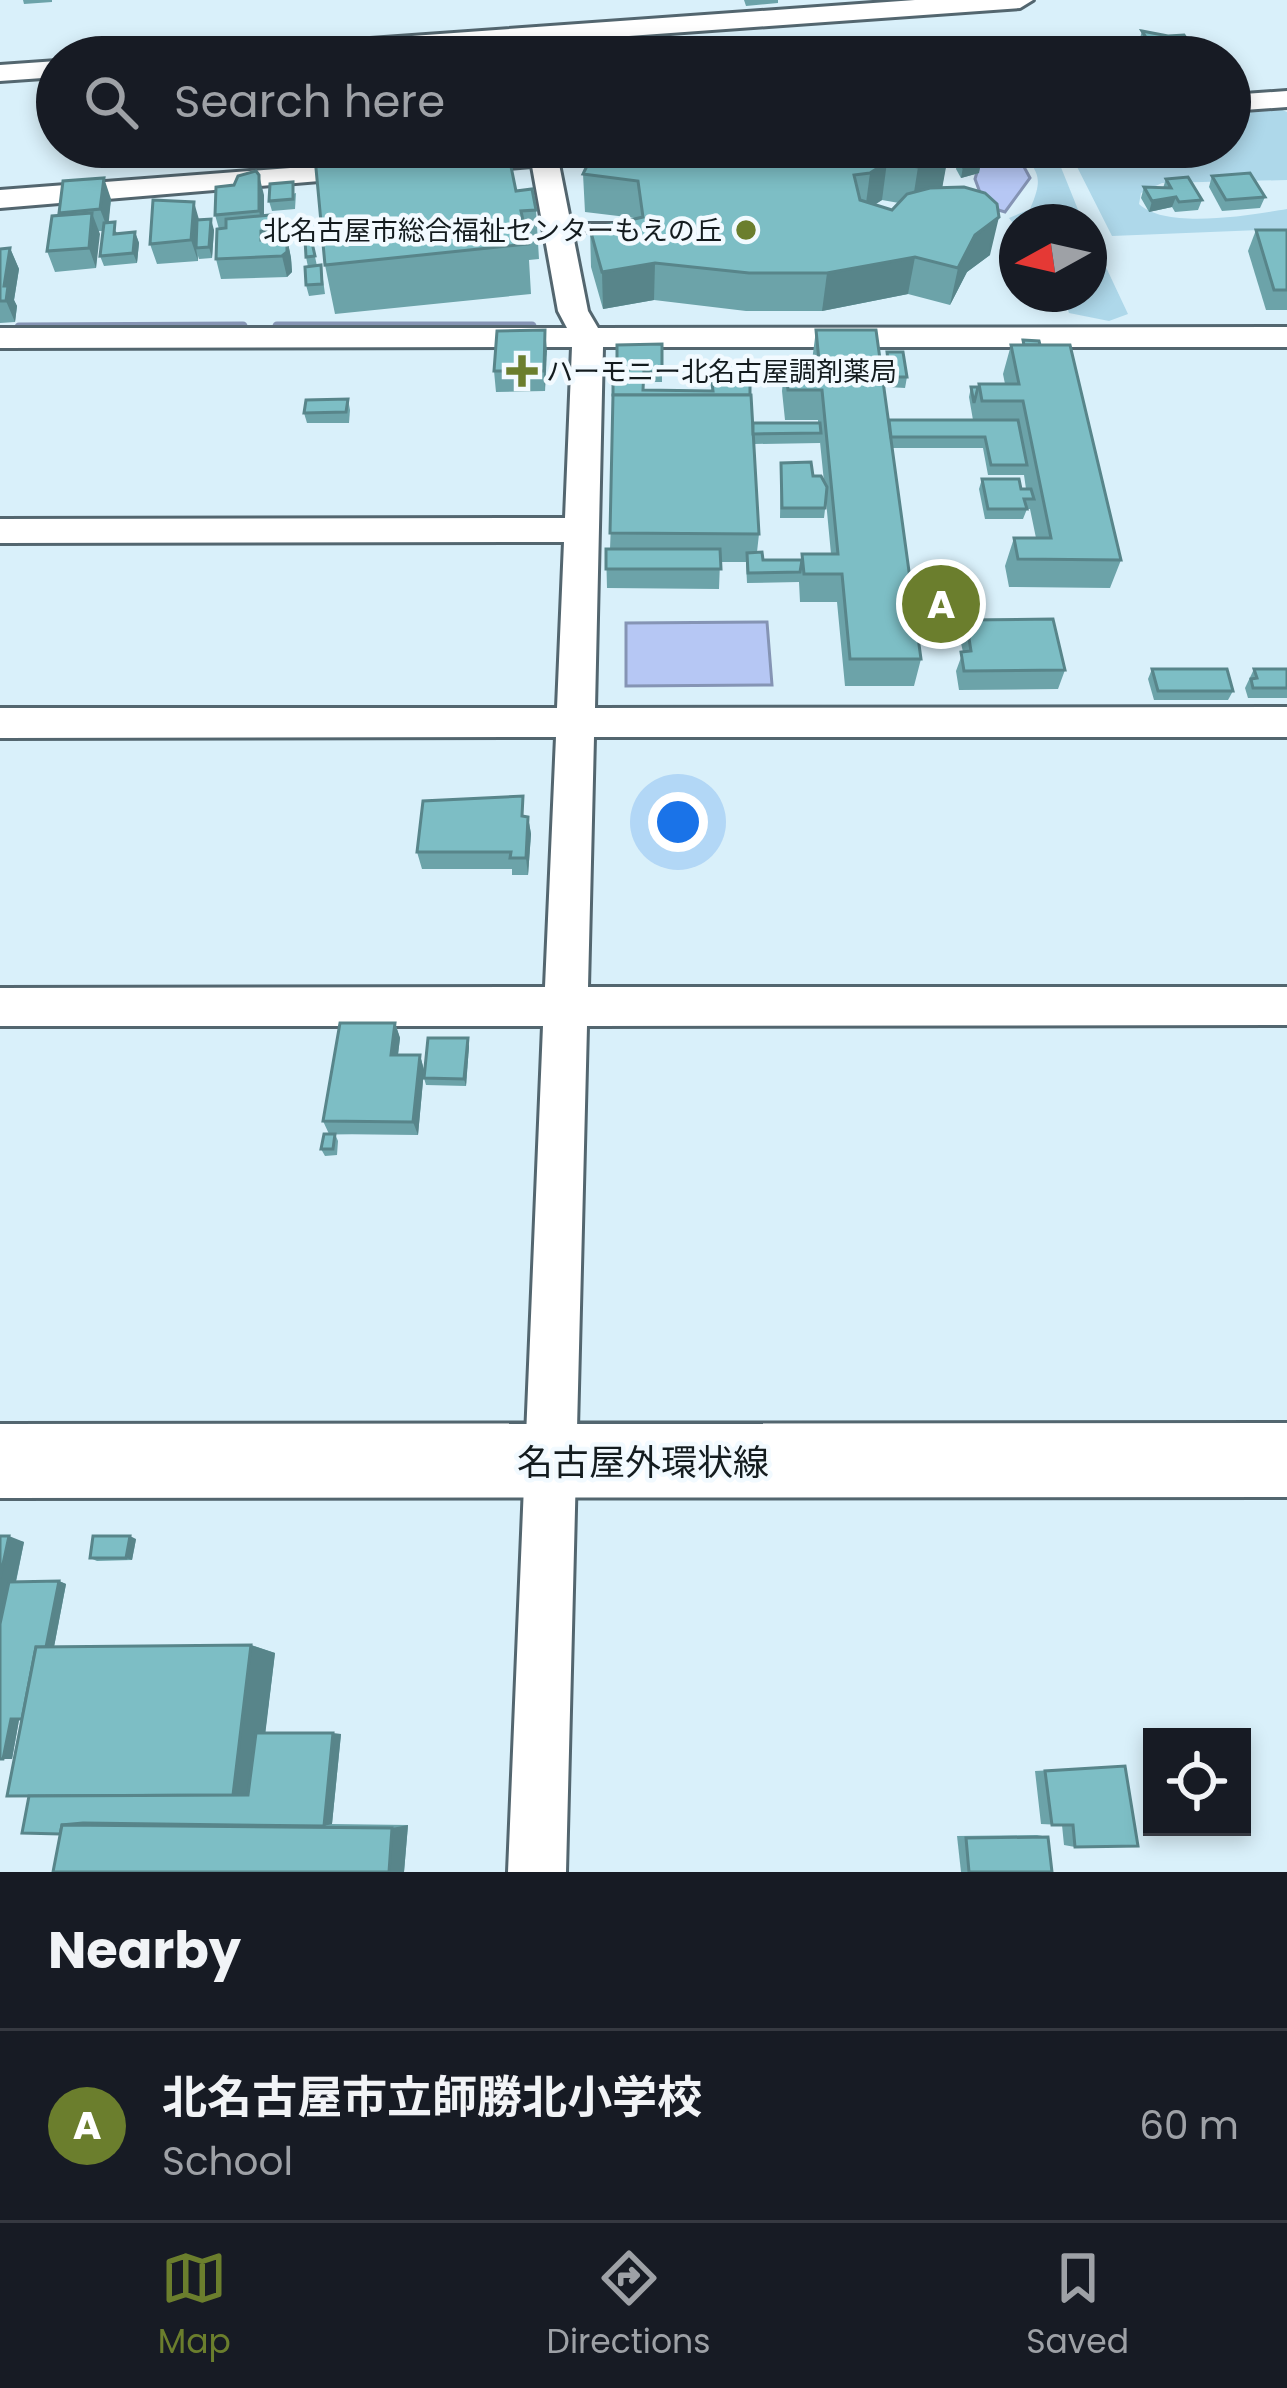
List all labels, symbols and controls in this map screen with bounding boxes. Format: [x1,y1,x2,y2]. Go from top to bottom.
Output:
search box [36,36,1251,168]
icon: search [78,69,144,135]
text: Search here [174,70,445,133]
north arrow [999,204,1107,312]
place label: 北名古屋市総合福祉センターもえの丘 [263,212,722,249]
marker: 北名古屋市総合福祉センターもえの丘 [733,217,759,243]
place label: ハーモニー北名古屋調剤薬局 [546,353,897,390]
marker: ハーモニー北名古屋調剤薬局 [509,358,535,384]
pin: A [902,559,980,649]
your location [648,792,708,852]
street label: 名古屋外環状線 [517,1437,769,1488]
map controls [1143,1728,1251,1836]
button: locate [1143,1728,1251,1836]
text: Nearby [48,1914,241,1986]
text: 北名古屋市立師勝北小学校 [162,2066,702,2129]
text: A [73,2098,101,2153]
text: 60 m [1139,2098,1239,2153]
text: School [162,2134,293,2189]
tab: Map [158,2245,231,2367]
tab: Directions [547,2245,710,2367]
tab: Saved [1026,2245,1129,2367]

